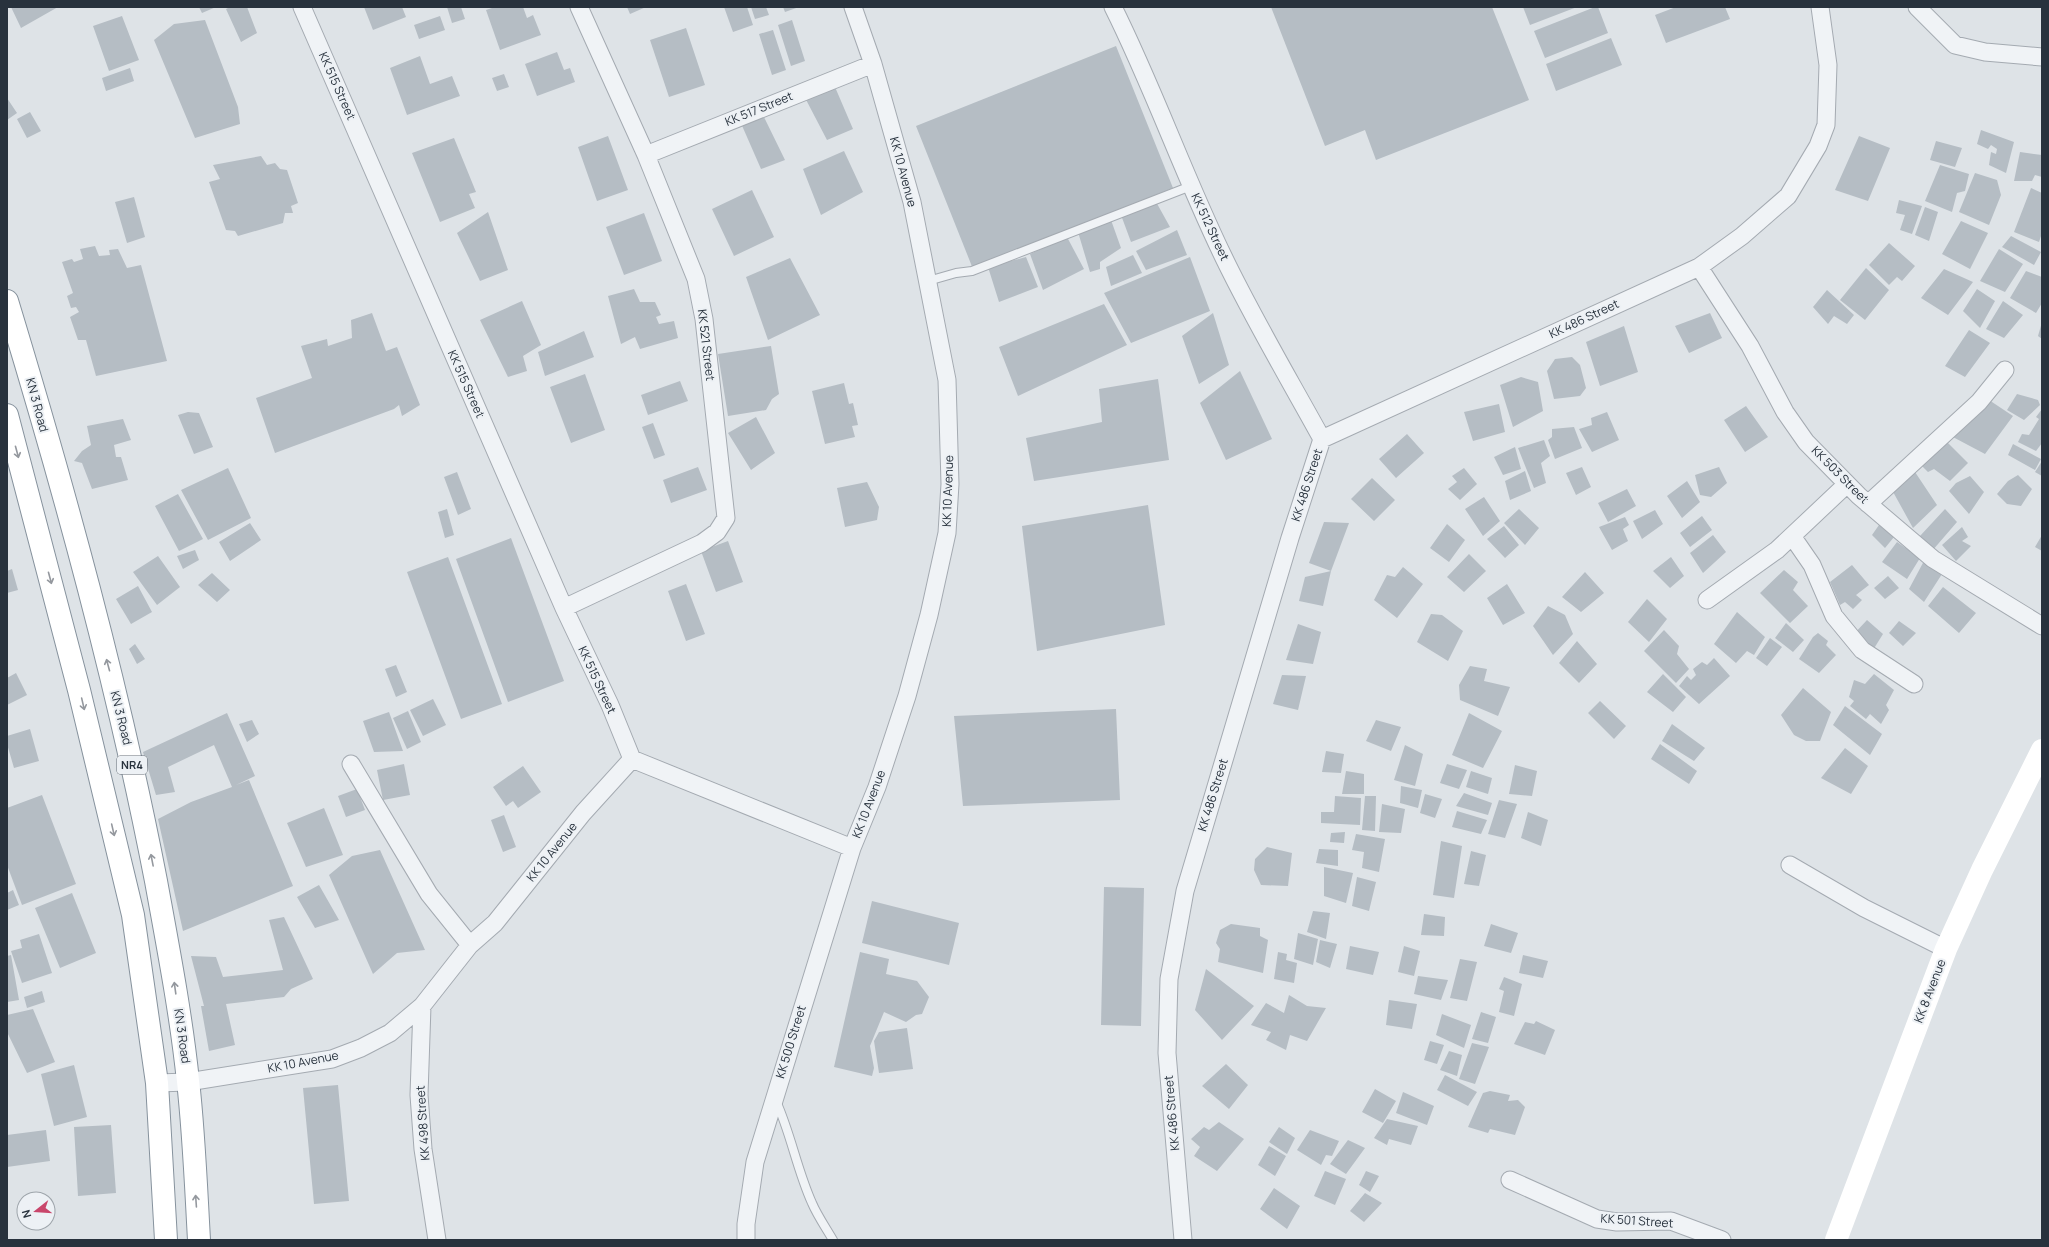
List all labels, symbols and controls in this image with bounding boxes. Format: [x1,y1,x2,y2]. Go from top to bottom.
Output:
street label: KK 515 Street [315,49,360,123]
street label: KK 517 Street [722,87,795,130]
street label: KK 10 Avenue [886,135,921,209]
street label: KK 512 Street [1187,190,1234,263]
street label: KK 486 Street [1546,295,1622,342]
street label: KK 521 Street [694,308,719,382]
street label: KK 515 Street [444,347,489,421]
street label: KN 3 Road [22,376,53,434]
street label: KK 503 Street [1808,442,1873,507]
one-way arrow [14,446,21,459]
street label: KK 486 Street [1287,446,1326,523]
street label: KK 10 Avenue [938,455,957,527]
one-way arrow [47,571,54,584]
street label: KK 515 Street [574,643,621,716]
one-way arrow [104,659,111,672]
street label: KN 3 Road [107,689,136,747]
one-way arrow [80,697,87,710]
road number: NR4 [117,756,147,774]
street label: KK 486 Street [1193,756,1232,833]
street label: KK 10 Avenue [848,767,889,840]
street label: KK 10 Avenue [522,818,581,885]
one-way arrow [110,823,117,836]
one-way arrow [147,854,155,867]
street label: KK 8 Avenue [1910,957,1949,1025]
one-way arrow [171,982,179,995]
street label: KK 500 Street [771,1003,810,1080]
street label: KN 3 Road [170,1007,195,1064]
street label: KK 10 Avenue [266,1046,340,1077]
street label: KK 486 Street [1160,1074,1183,1151]
street label: KK 498 Street [411,1085,434,1161]
north arrow [16,1191,56,1231]
one-way arrow [193,1195,200,1208]
text: N [18,1208,34,1220]
street label: KK 501 Street [1600,1209,1674,1232]

